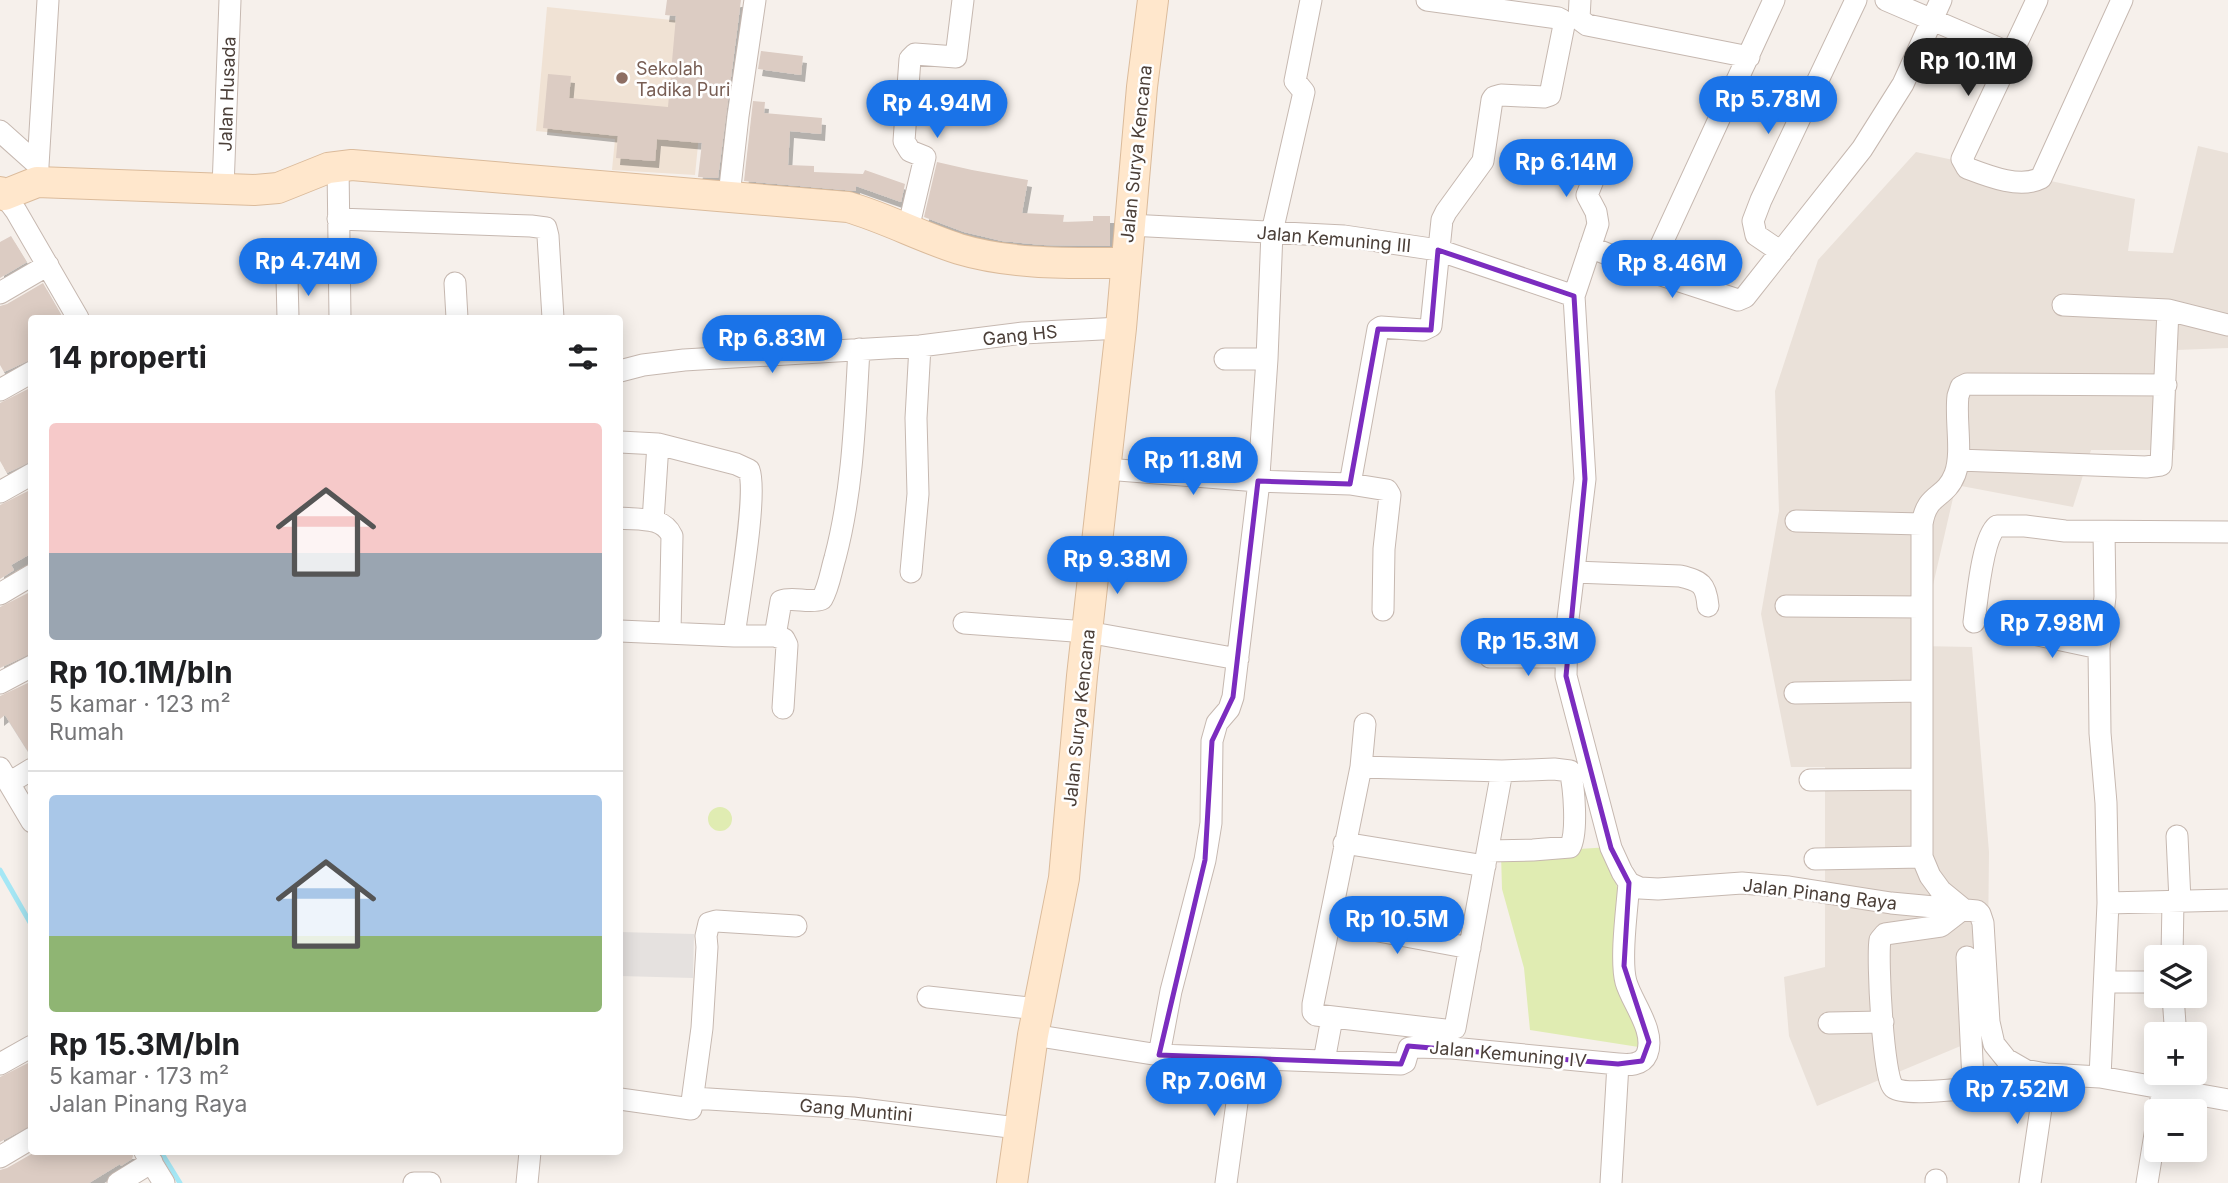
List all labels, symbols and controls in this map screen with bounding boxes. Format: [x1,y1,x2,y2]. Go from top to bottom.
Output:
street label: Jalan Husada [214,36,240,152]
pin: Rp 10.1M [1896,38,2040,98]
text: Rp 10.1M [1920,47,2016,75]
place label: Sekolah Tadika Puri [636,58,730,100]
street label: Jalan Surya Kencana [1116,64,1156,244]
marker: Sekolah Tadika Puri [614,70,630,86]
pin: Rp 5.78M [1696,76,1840,136]
pin: Rp 4.94M [865,80,1009,140]
text: Rp 5.78M [1715,85,1821,113]
text: Rp 4.94M [882,89,992,117]
pin: Rp 6.14M [1494,140,1638,199]
text: Rp 6.14M [1515,148,1617,176]
street label: Jalan Kemuning III [1256,222,1412,256]
pin: Rp 4.74M [236,238,380,298]
pin: Rp 8.46M [1600,240,1744,300]
text: Rp 4.74M [255,247,361,275]
text: Rp 8.46M [1617,249,1727,277]
pin: Rp 6.83M [700,316,844,375]
street label: Gang HS [982,321,1058,349]
text: Rp 6.83M [718,324,826,352]
icon: filters [564,338,602,376]
text: 14 properti [49,339,207,375]
pin: Rp 11.8M [1121,438,1265,497]
text: Rp 11.8M [1144,446,1242,474]
icon: home [263,469,389,595]
pin: Rp 9.38M [1045,536,1189,596]
text: Rp 9.38M [1063,545,1171,573]
pin: Rp 7.98M [1980,600,2124,660]
text: Rp 7.98M [2000,609,2104,637]
pin: Rp 15.3M [1456,618,1600,678]
text: Rp 15.3M [1477,627,1579,655]
street label: Jalan Surya Kencana [1059,628,1099,808]
text: Rp 10.1M/bln [49,654,233,690]
text: 5 kamar · 123 m² [49,690,231,718]
text: Rumah [49,718,124,746]
icon: home [263,841,389,967]
street label: Jalan Pinang Raya [1742,874,1898,914]
pin: Rp 10.5M [1325,897,1469,956]
text: Rp 10.5M [1345,905,1449,933]
map controls [2144,945,2207,1162]
button: layers [2144,945,2207,1008]
button: + [2144,1022,2207,1085]
text: Rp 15.3M/bln [49,1026,240,1062]
street label: Jalan Kemuning IV [1428,1037,1588,1071]
pin: Rp 7.06M [1142,1058,1286,1118]
text: 5 kamar · 173 m² [49,1062,229,1090]
pin: Rp 7.52M [1945,1066,2089,1126]
text: Rp 7.06M [1162,1067,1266,1095]
text: Rp 7.52M [1965,1075,2069,1103]
text: Jalan Pinang Raya [49,1090,248,1118]
street label: Gang Muntini [799,1095,913,1125]
button: − [2144,1099,2207,1162]

